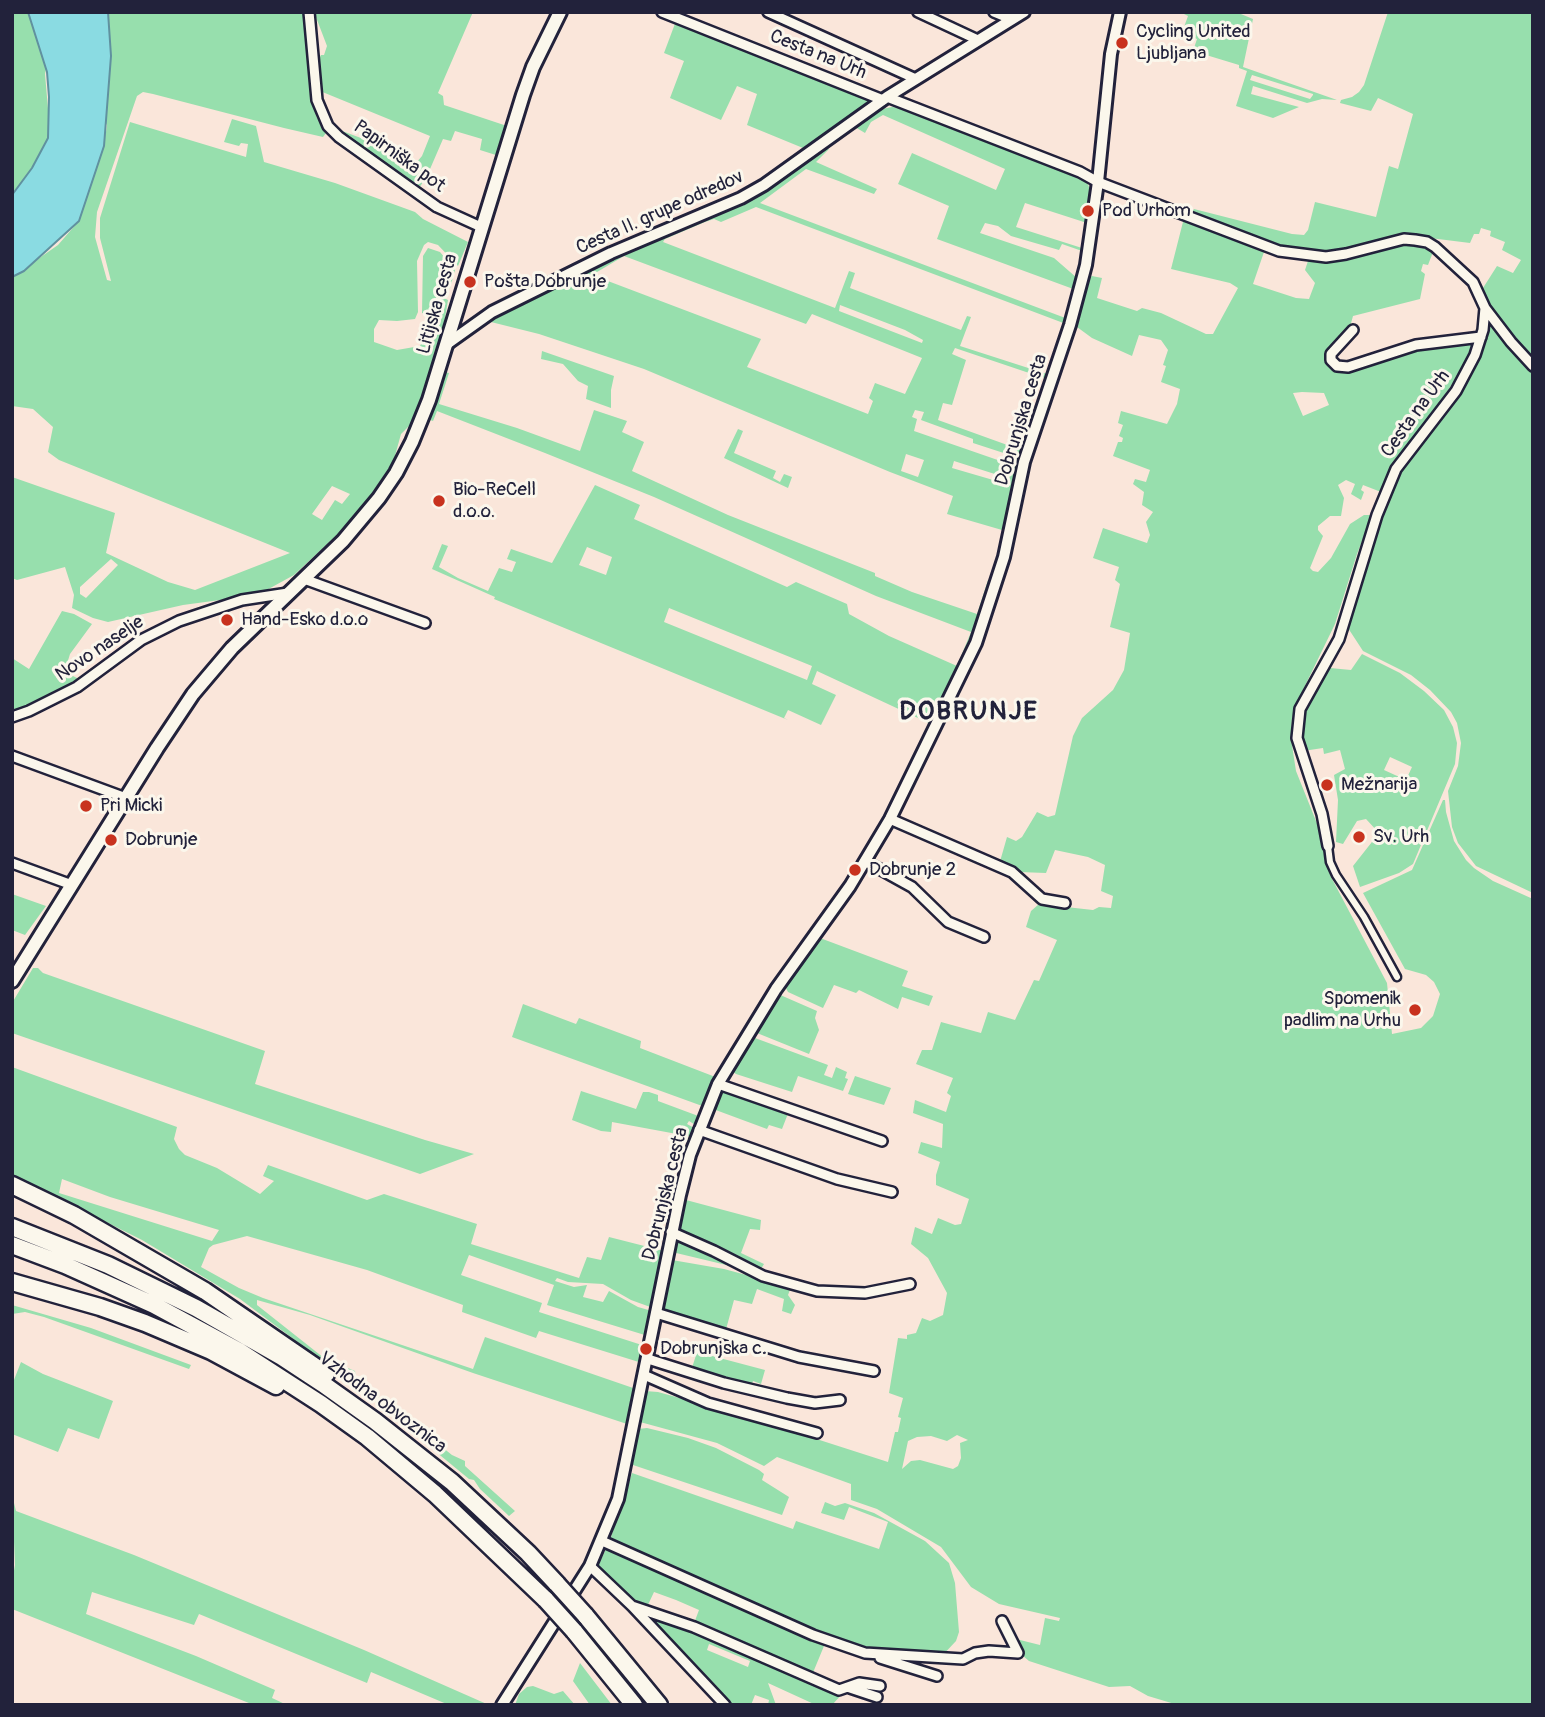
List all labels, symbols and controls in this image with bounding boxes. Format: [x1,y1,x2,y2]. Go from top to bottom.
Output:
place label: Cycling United Ljubljana [1136,21,1251,65]
street label: Cesta na Urh [766,25,870,85]
marker: Cycling United Ljubljana [1114,35,1130,51]
street label: Papirniška pot [349,116,449,198]
street label: Cesta II. grupe odredov [573,166,747,260]
place label: Pod Urhom [1102,200,1191,222]
marker: Pod Urhom [1080,203,1096,219]
street label: Litijska cesta [413,251,463,357]
place label: Pošta Dobrunje [484,271,606,293]
marker: Pošta Dobrunje [462,274,478,290]
street label: Dobrunjska cesta [991,352,1053,488]
street label: Cesta na Urh [1377,366,1455,462]
place label: Bio-ReCell d.o.o. [453,479,536,523]
marker: Bio-ReCell d.o.o. [431,493,447,509]
place label: Hand-Esko d.o.o [241,609,368,631]
street label: Novo naselje [51,611,149,687]
marker: Hand-Esko d.o.o [219,612,235,628]
district label: DOBRUNJE [900,696,1038,728]
place label: Mežnarija [1341,774,1417,796]
marker: Mežnarija [1319,777,1335,793]
place label: Pri Micki [100,795,162,817]
marker: Pri Micki [78,798,94,814]
place label: Sv. Urh [1373,826,1429,848]
place label: Dobrunje [125,829,197,851]
marker: Sv. Urh [1351,829,1367,845]
marker: Dobrunje [103,832,119,848]
place label: Dobrunje 2 [869,859,956,881]
marker: Dobrunje 2 [847,862,863,878]
place label: Spomenik padlim na Urhu [1284,988,1401,1032]
marker: Spomenik padlim na Urhu [1407,1002,1423,1018]
street label: Dobrunjska cesta [638,1125,694,1263]
place label: Dobrunjska c. [660,1338,766,1360]
marker: Dobrunjska c. [638,1341,654,1357]
street label: Vzhodna obvoznica [314,1347,450,1459]

